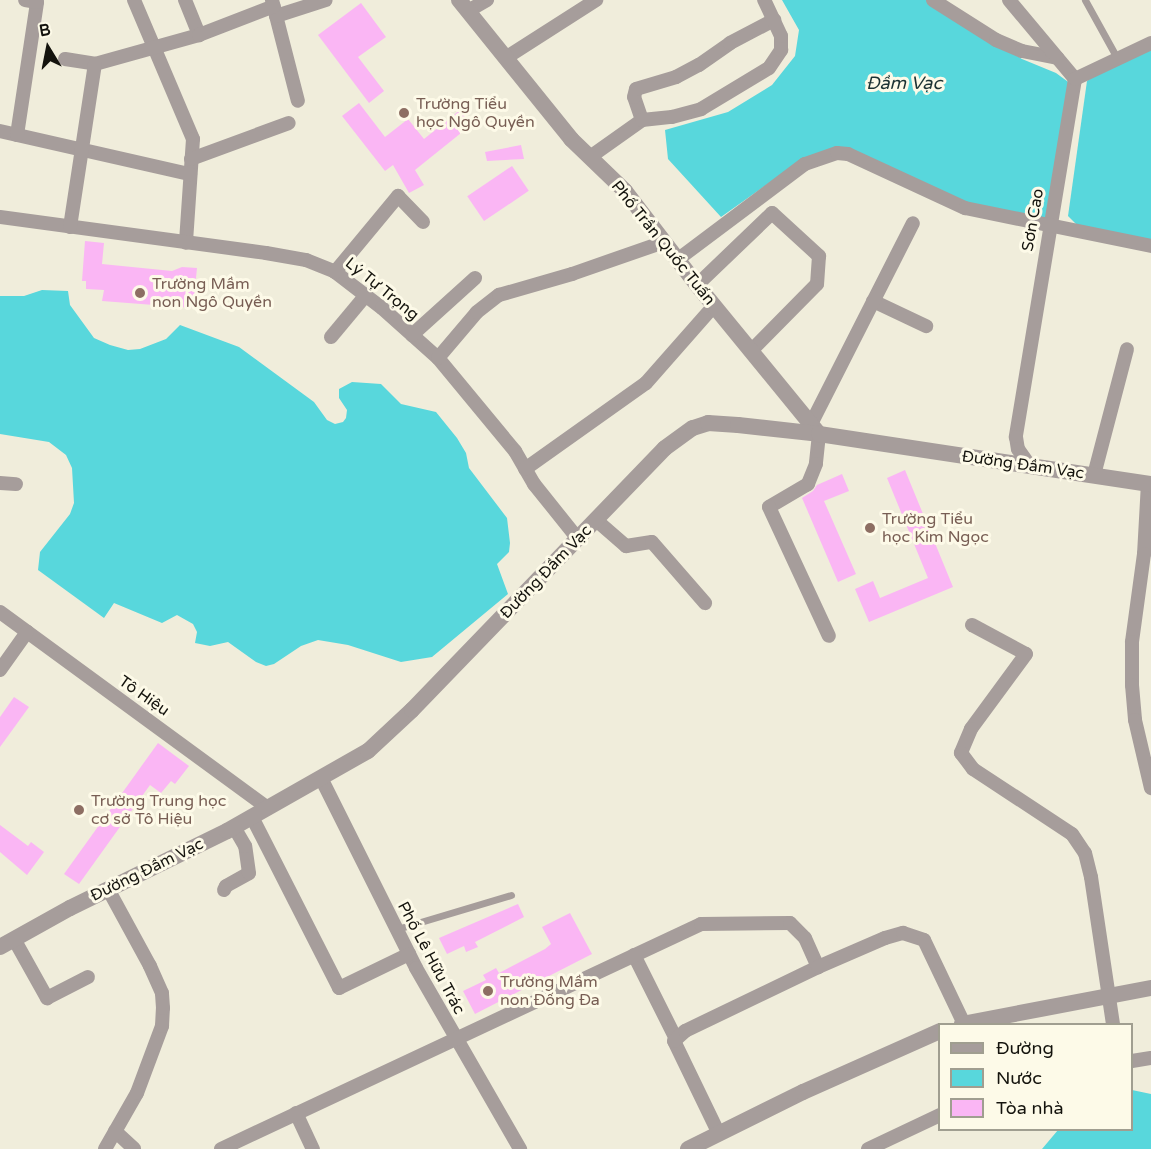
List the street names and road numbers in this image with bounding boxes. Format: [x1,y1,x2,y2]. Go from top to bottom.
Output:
street label: Phố Trần Quốc Tuấn [607,177,719,309]
street label: Sơn Cao [1018,187,1048,253]
street label: Lý Tự Trọng [341,254,423,324]
street label: Đường Đầm Vạc [961,447,1085,483]
street label: Đường Đầm Vạc [496,521,596,623]
street label: Tô Hiệu [115,672,173,720]
street label: Đường Đầm Vạc [87,834,207,906]
street label: Phố Lê Hữu Trác [393,898,469,1018]

